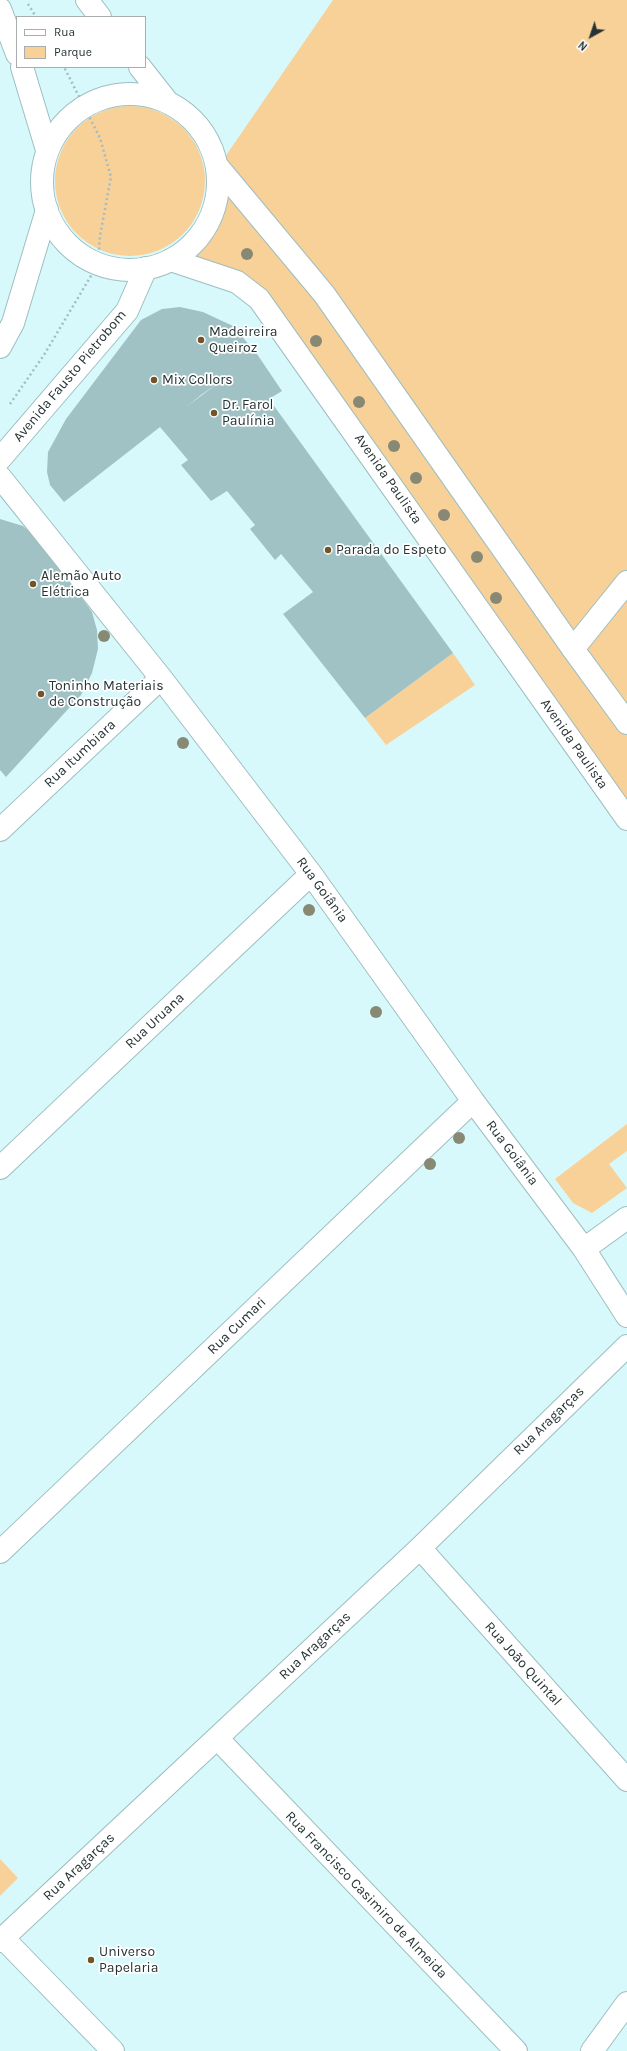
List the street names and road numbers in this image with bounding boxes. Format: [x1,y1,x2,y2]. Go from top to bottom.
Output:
street label: Avenida Fausto Pietrobom [10,307,130,445]
street label: Avenida Paulista [351,431,425,527]
street label: Avenida Paulista [537,696,611,792]
street label: Rua Itumbiara [41,717,119,791]
street label: Rua Goiânia [293,854,351,926]
street label: Rua Uruana [122,989,188,1053]
street label: Rua Goiânia [482,1117,542,1189]
street label: Rua Cumari [204,1294,270,1358]
street label: Rua Aragarças [510,1383,588,1459]
street label: Rua Aragarças [276,1609,354,1683]
street label: Rua João Quintal [481,1619,565,1709]
street label: Rua Francisco Casimiro de Almeida [281,1808,451,1982]
street label: Rua Aragarças [40,1830,118,1904]

